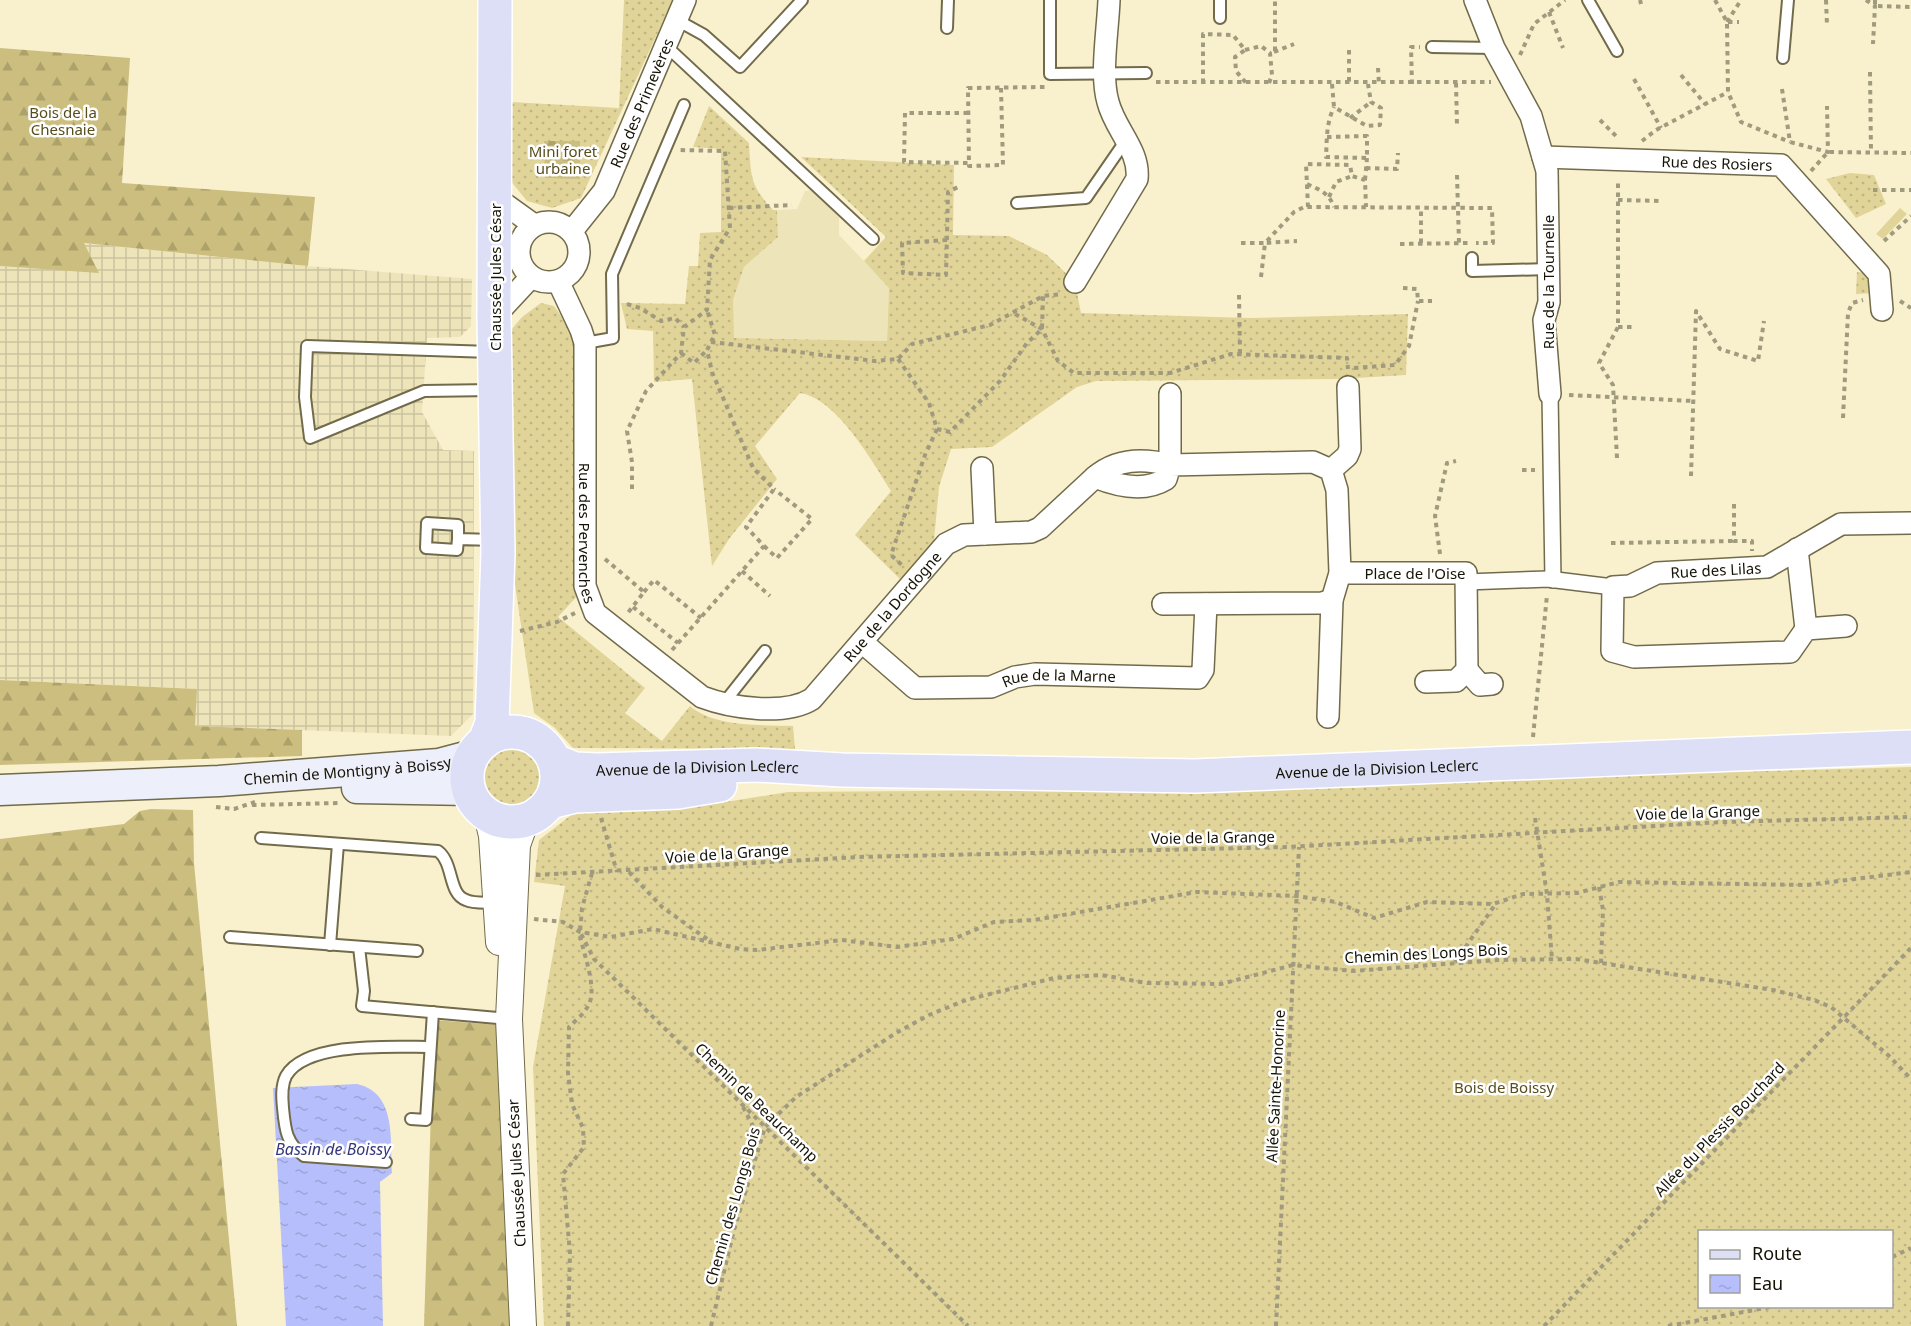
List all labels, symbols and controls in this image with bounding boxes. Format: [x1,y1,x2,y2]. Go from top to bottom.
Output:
street label: Rue des Primevères [605,35,678,171]
park label: Bois de la Chesnaie [29,102,97,139]
park label: Mini foret urbaine [529,141,598,178]
street label: Rue des Rosiers [1661,151,1773,175]
street label: Chaussée Jules César [485,203,505,351]
street label: Rue de la Tournelle [1538,215,1558,349]
street label: Rue des Pervenches [575,463,601,606]
street label: Rue de la Dordogne [839,547,945,666]
street label: Rue des Lilas [1670,557,1762,582]
street label: Place de l'Oise [1364,563,1466,583]
street label: Rue de la Marne [999,664,1116,691]
street label: Chemin de Montigny à Boissy [243,751,454,789]
street label: Avenue de la Division Leclerc [596,755,799,780]
street label: Avenue de la Division Leclerc [1275,755,1479,783]
street label: Voie de la Grange [1636,800,1760,824]
street label: Voie de la Grange [1151,826,1275,848]
street label: Voie de la Grange [664,839,790,867]
street label: Chemin des Longs Bois [1344,939,1508,967]
street label: Allée Sainte-Honorine [1261,1009,1289,1163]
street label: Chemin de Beauchamp [691,1038,823,1166]
street label: Allée du Plessis Bouchard [1650,1058,1788,1200]
park label: Bois de Boissy [1454,1077,1554,1097]
street label: Chaussée Jules César [502,1099,530,1247]
street label: Chemin des Longs Bois [700,1125,764,1287]
water label: Bassin de Boissy [275,1138,392,1160]
legend [1698,1230,1893,1308]
text: Route [1752,1241,1802,1265]
text: Eau [1752,1271,1783,1295]

